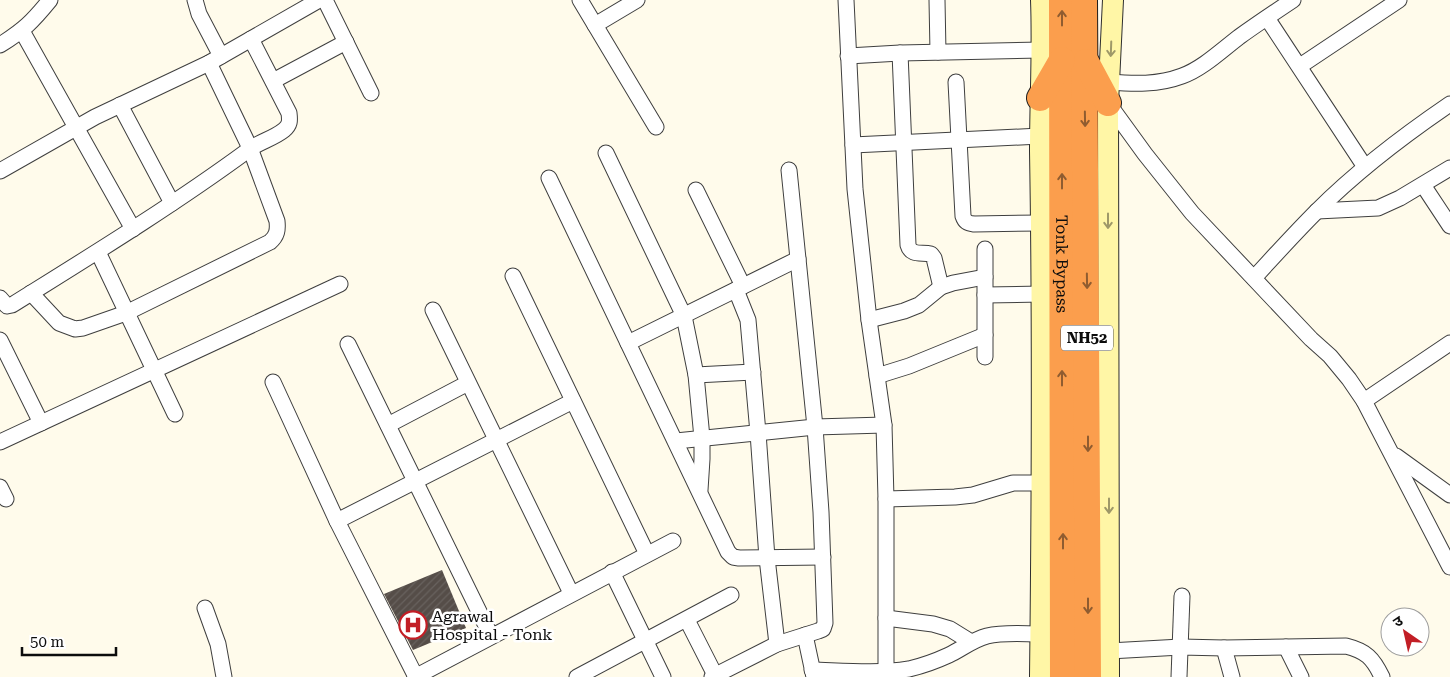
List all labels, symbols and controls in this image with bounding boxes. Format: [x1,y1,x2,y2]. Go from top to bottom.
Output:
one-way arrow [1057,11,1067,27]
one-way arrow [1106,40,1115,56]
one-way arrow [1080,110,1090,126]
one-way arrow [1057,173,1067,190]
one-way arrow [1103,213,1113,229]
street label: Tonk Bypass [1053,215,1072,314]
one-way arrow [1082,272,1092,289]
road number: NH52 [1061,326,1113,350]
one-way arrow [1057,371,1067,387]
one-way arrow [1083,435,1093,451]
one-way arrow [1104,498,1114,514]
one-way arrow [1058,533,1068,550]
one-way arrow [1083,598,1093,614]
place label: Agrawal Hospital - Tonk [432,607,552,644]
north arrow [1380,607,1430,657]
hospital icon: Agrawal Hospital - Tonk [398,610,428,640]
text: उ [1390,612,1406,630]
scale bar [22,624,116,656]
text: 50 m [30,633,65,651]

